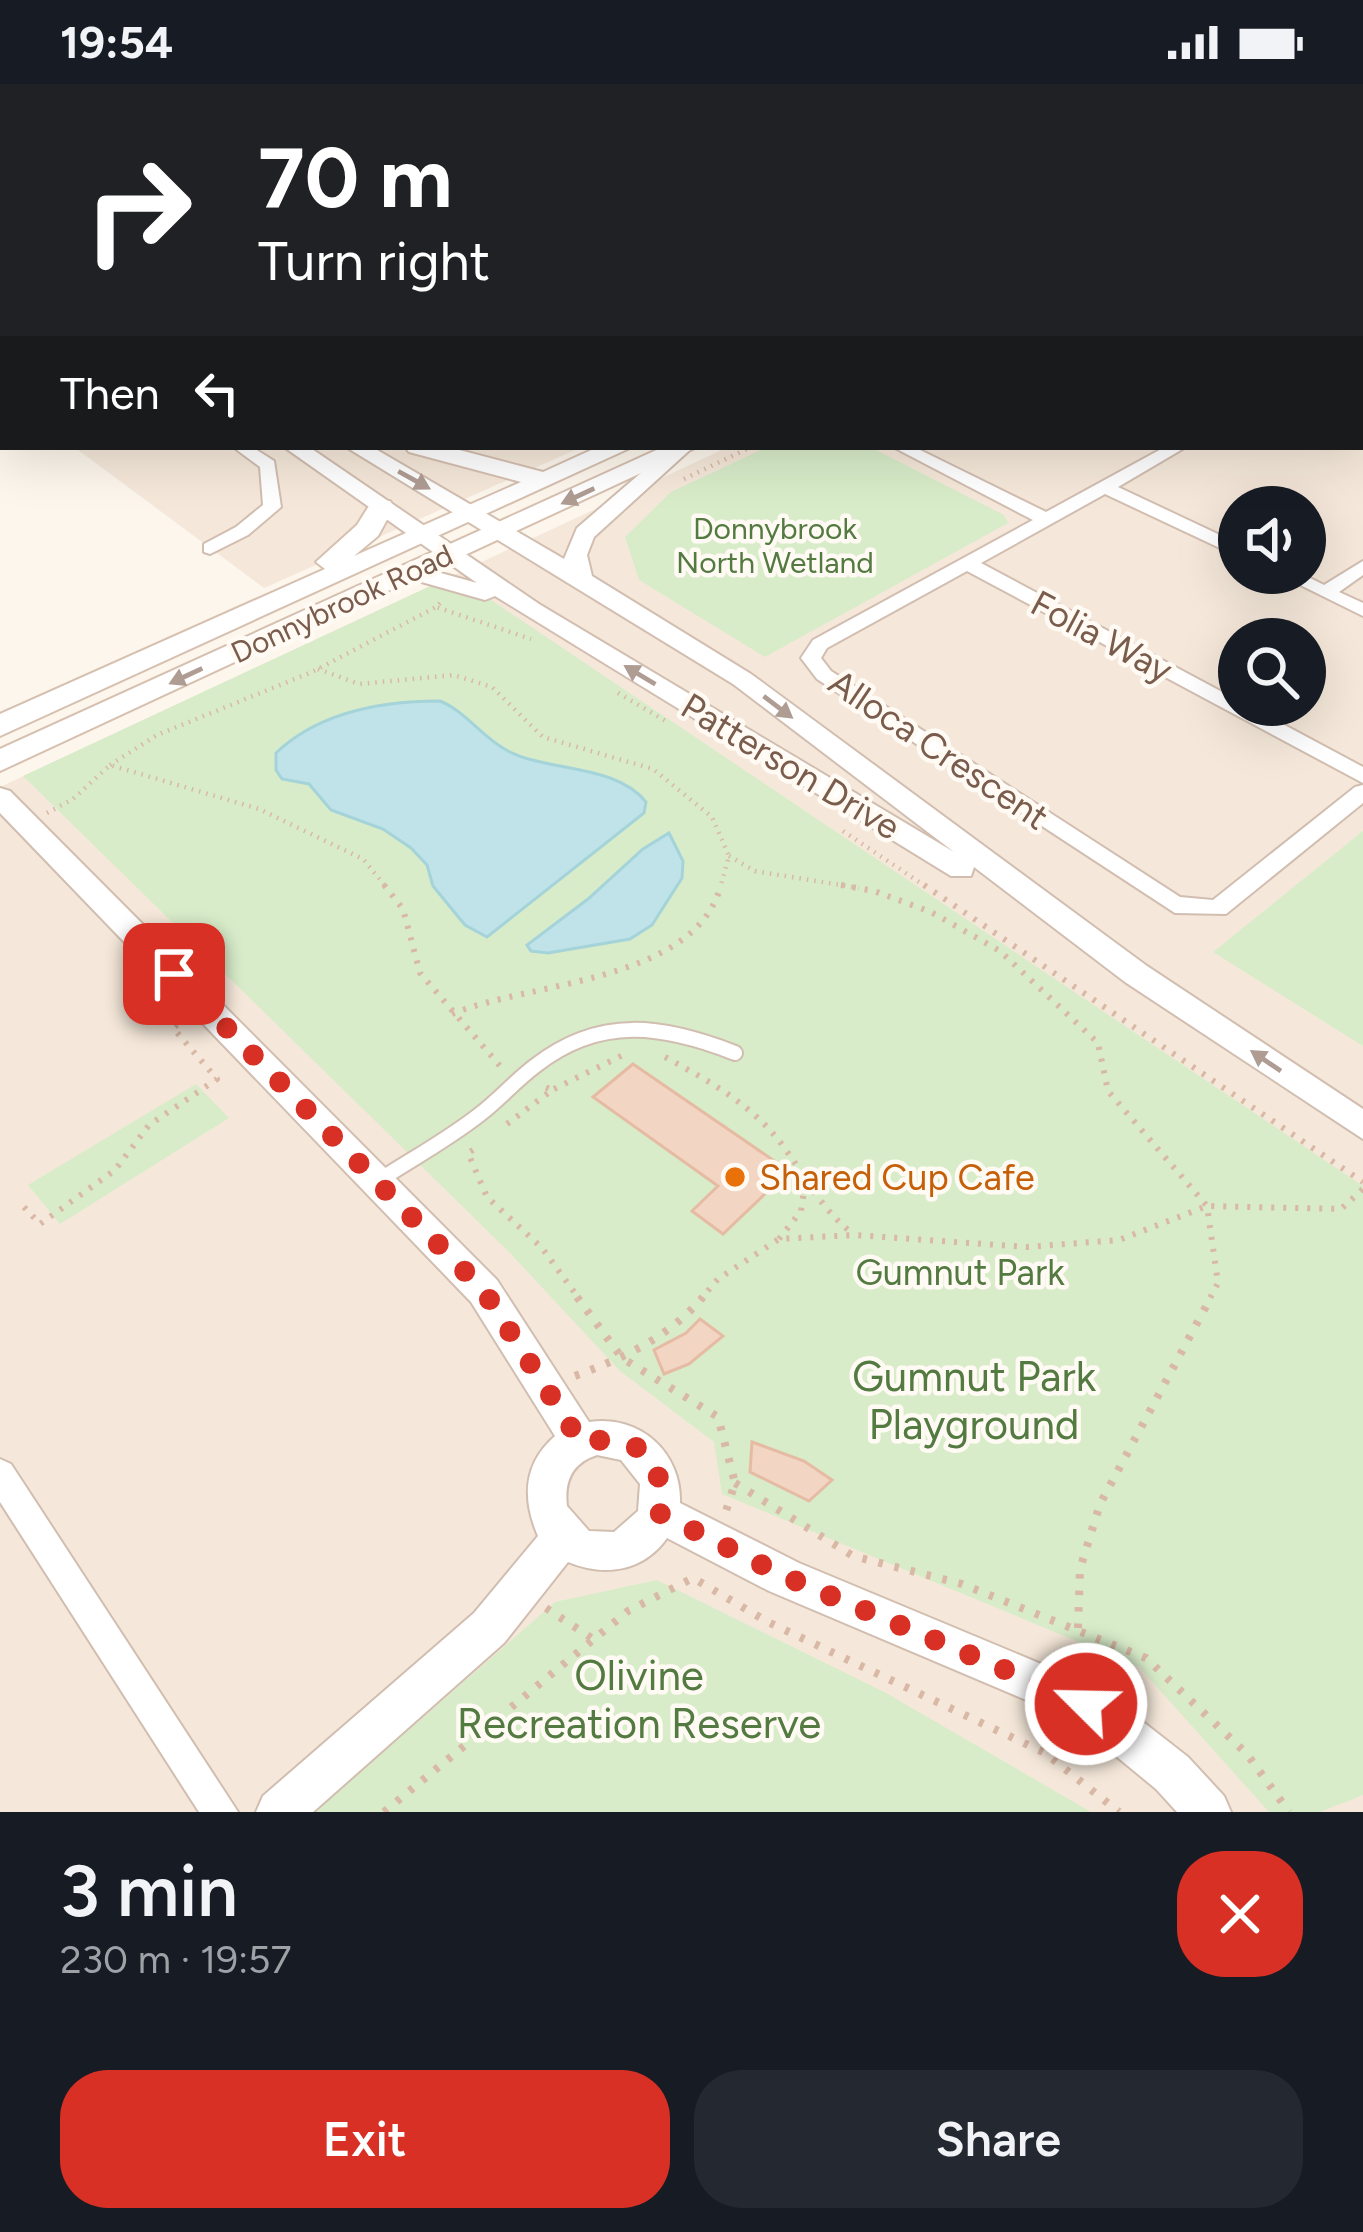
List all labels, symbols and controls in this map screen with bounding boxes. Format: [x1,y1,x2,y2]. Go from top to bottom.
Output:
text: 19:54 [60,15,173,69]
text: 70 m [258,127,452,228]
icon: right [60,132,216,288]
text: Turn right [258,229,490,294]
icon: left [184,360,250,426]
text: Then [60,366,160,420]
one-way arrow [398,468,431,489]
one-way arrow [560,486,595,506]
map controls [1218,486,1326,726]
button: sound [1218,486,1326,594]
park label: Donnybrook North Wetland [676,510,874,581]
street label: Donnybrook Road [225,536,459,671]
street label: Folia Way [1024,581,1180,692]
button: search [1218,618,1326,726]
street label: Alloca Crescent [821,660,1057,839]
one-way arrow [623,665,657,686]
one-way arrow [168,666,203,686]
street label: Patterson Drive [674,684,908,849]
one-way arrow [763,694,794,719]
pin [123,923,225,1025]
icon: arrive [141,941,207,1007]
one-way arrow [1249,1050,1282,1073]
place label: Shared Cup Cafe [759,1156,1035,1199]
marker: Shared Cup Cafe [722,1164,748,1190]
park label: Gumnut Park [855,1251,1065,1294]
park label: Gumnut Park Playground [852,1351,1097,1450]
position arrow [1023,1641,1149,1767]
park label: Olivine Recreation Reserve [457,1650,821,1749]
text: 3 min [60,1848,238,1934]
button: close [1177,1851,1303,1977]
text: 230 m · 19:57 [60,1936,291,1983]
button: Exit [60,2070,670,2208]
button: Share [694,2070,1303,2208]

